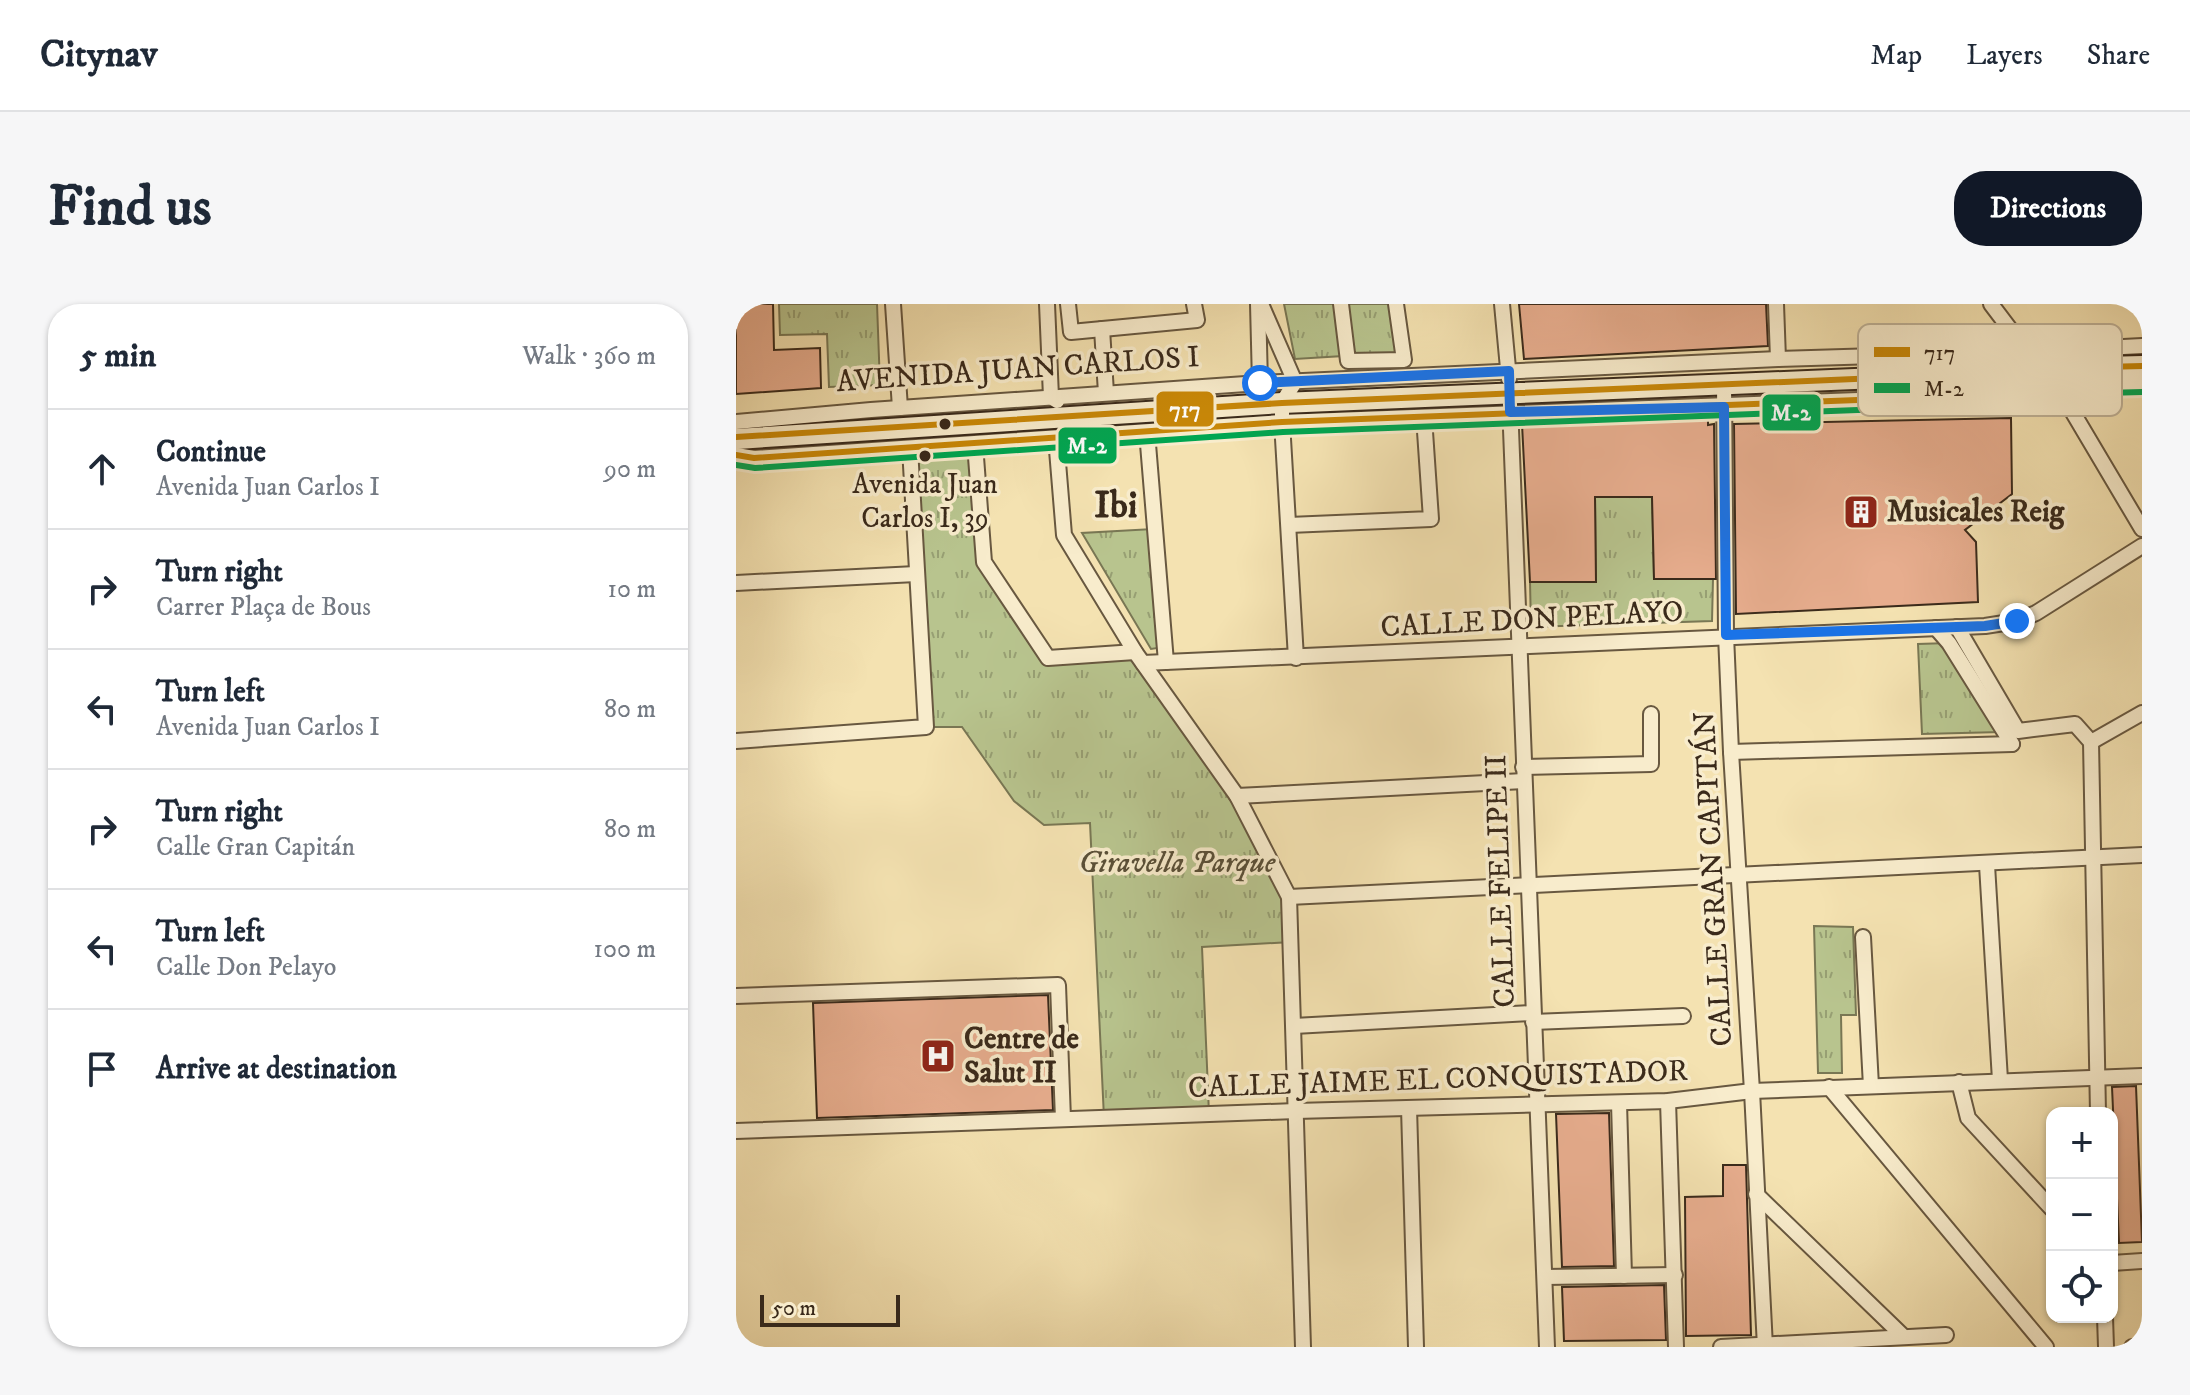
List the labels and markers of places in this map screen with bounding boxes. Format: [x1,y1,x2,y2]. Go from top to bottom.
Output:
unlabelled marker [937,416,953,432]
marker: Avenida Juan Carlos I, 39 [917,448,933,464]
place label: Avenida Juan Carlos I, 39 [852,467,998,536]
building icon: Musicales Reig [1842,493,1880,531]
place label: Musicales Reig [1887,494,2066,531]
place label: Centre de Salut II [964,1021,1079,1092]
hospital icon: Centre de Salut II [919,1037,957,1075]

